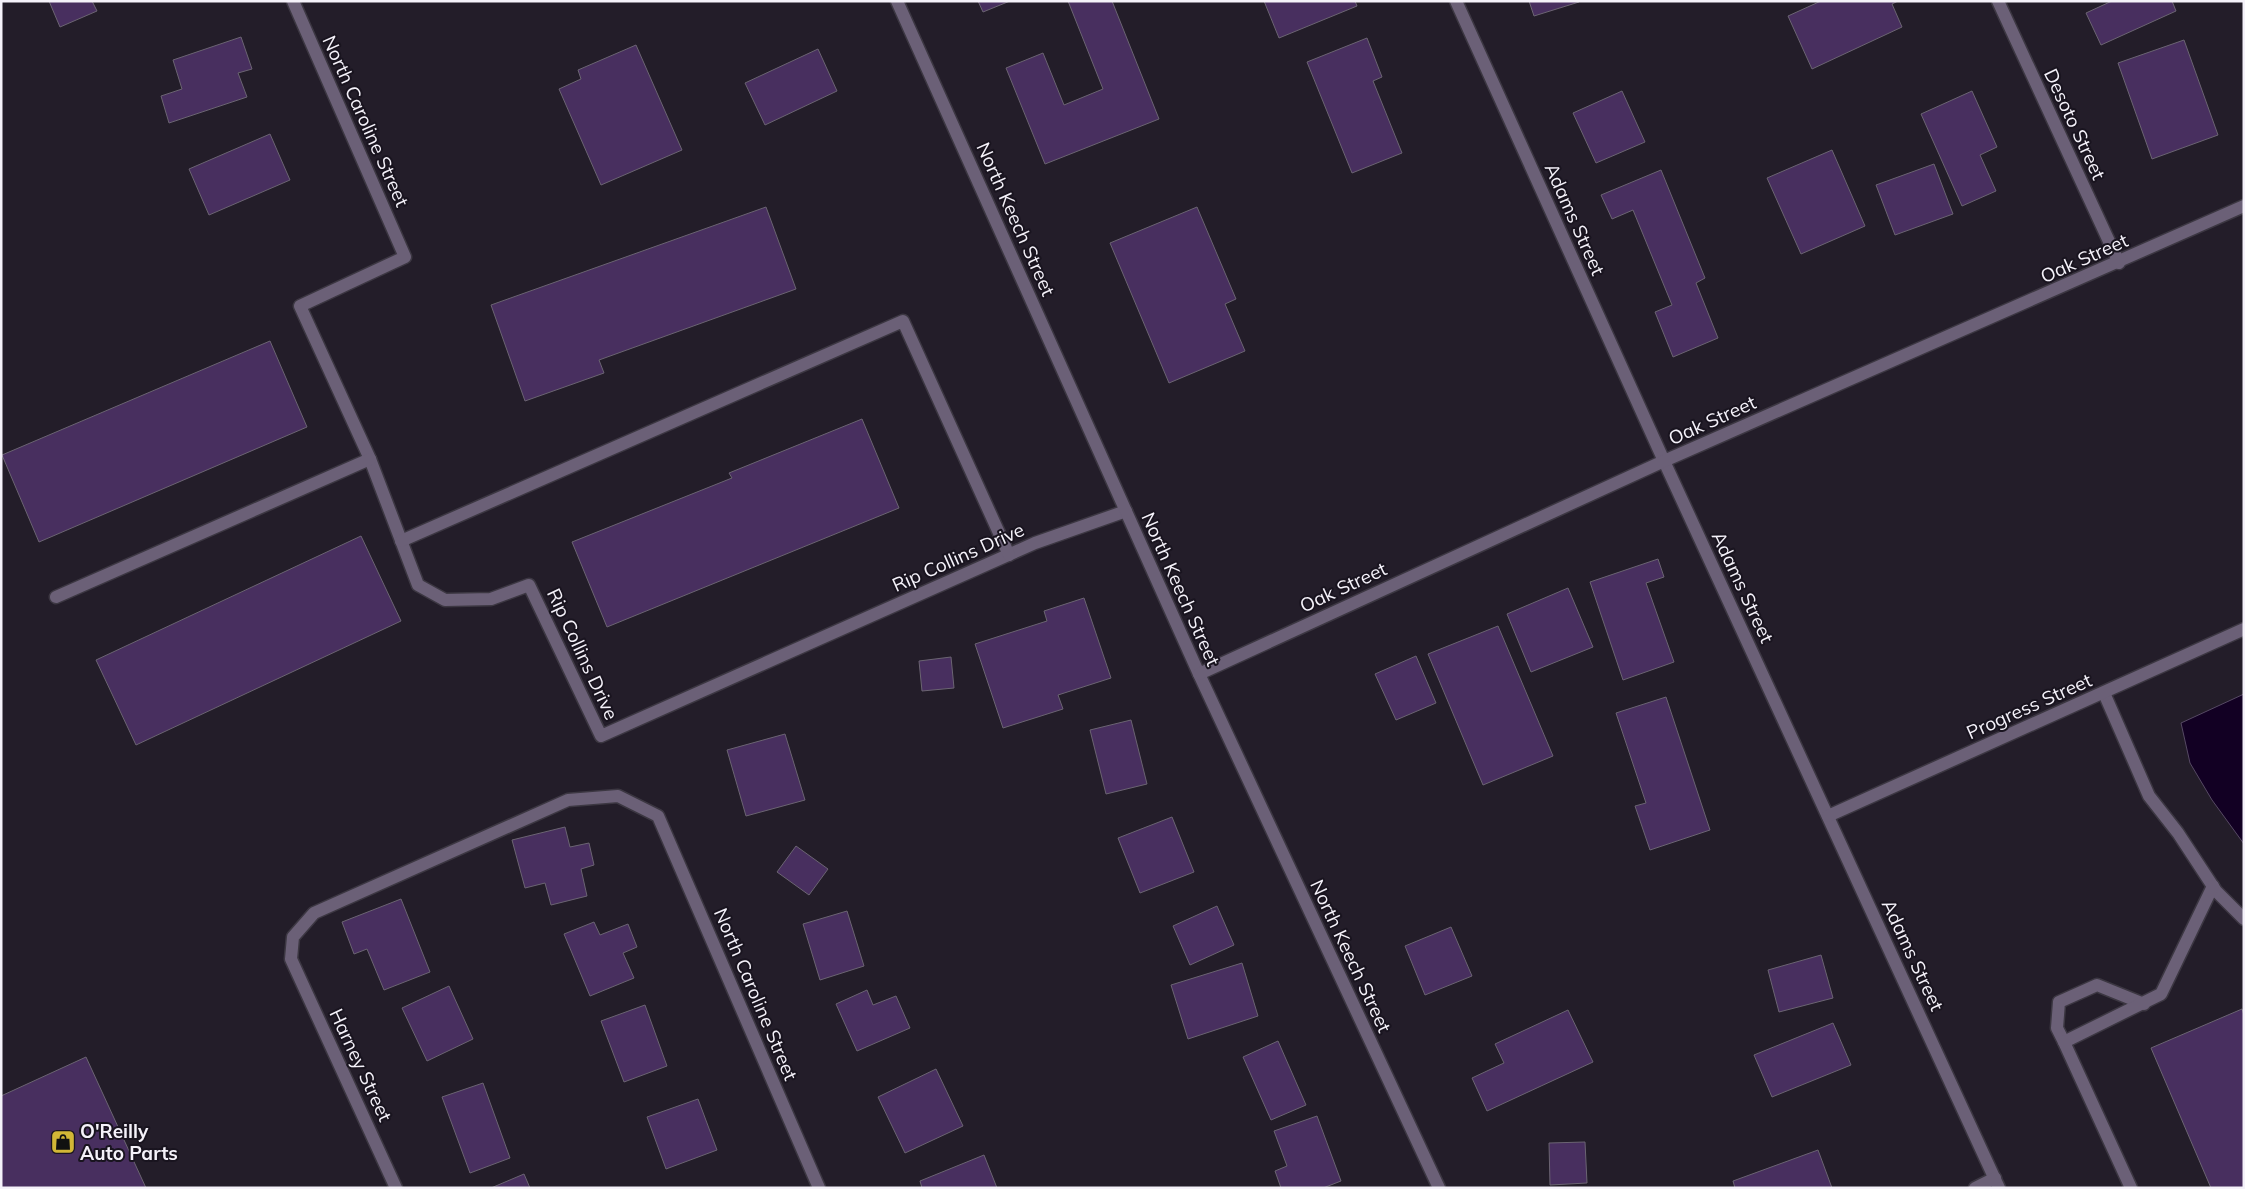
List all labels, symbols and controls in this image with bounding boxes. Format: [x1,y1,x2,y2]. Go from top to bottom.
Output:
street label: North Caroline Street [317,32,415,211]
street label: Desoto Street [2039,65,2111,184]
street label: North Keech Street [971,138,1061,300]
street label: Adams Street [1540,159,1611,279]
street label: Oak Street [2036,228,2132,288]
street label: Oak Street [1664,390,1760,450]
street label: North Keech Street [1136,508,1226,670]
street label: Rip Collins Drive [888,517,1028,597]
street label: Adams Street [1707,527,1779,647]
street label: Oak Street [1296,556,1391,618]
street label: Rip Collins Drive [542,584,624,724]
street label: Progress Street [1963,667,2096,744]
street label: North Keech Street [1305,876,1397,1036]
street label: Adams Street [1877,895,1949,1015]
street label: North Caroline Street [709,904,803,1084]
street label: Harney Street [324,1005,398,1126]
place label: O'Reilly Auto Parts [80,1119,178,1165]
shop icon: O'Reilly Auto Parts [50,1129,76,1155]

